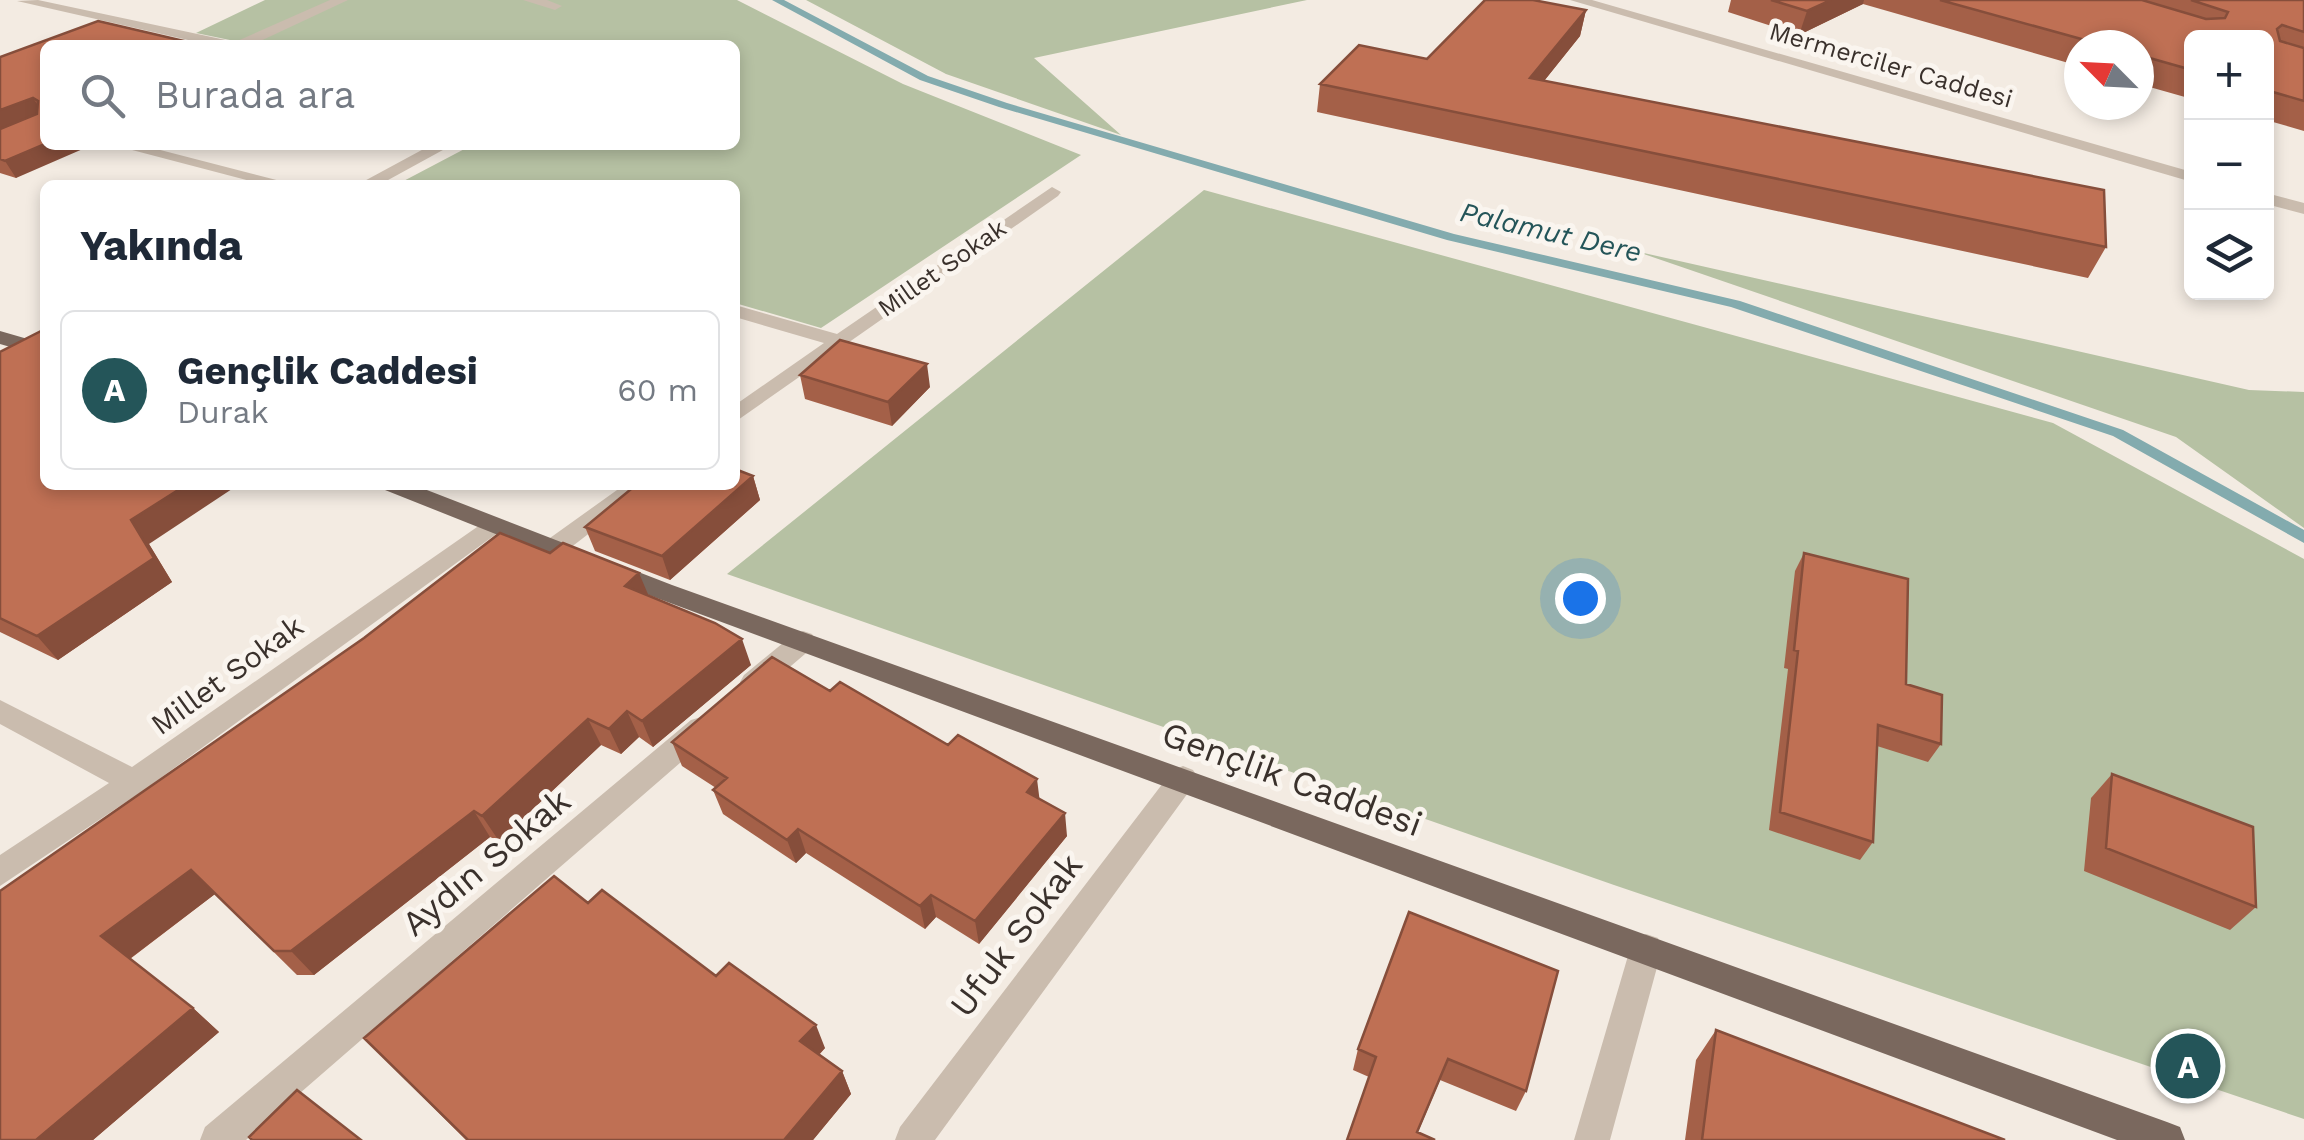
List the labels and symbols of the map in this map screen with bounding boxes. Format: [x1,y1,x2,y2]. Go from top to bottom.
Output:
street label: Mermerciler Caddesi [1766,16,2016,114]
north arrow [2064,30,2154,120]
water label: Palamut Dere [1457,195,1645,269]
street label: Millet Sokak [872,213,1012,323]
your location [1555,573,1606,624]
street label: Millet Sokak [144,608,310,742]
street label: Gençlik Caddesi [1156,712,1428,846]
street label: Aydın Sokak [393,779,579,945]
street label: Ufuk Sokak [941,845,1091,1025]
pin: A [2156,1028,2220,1104]

